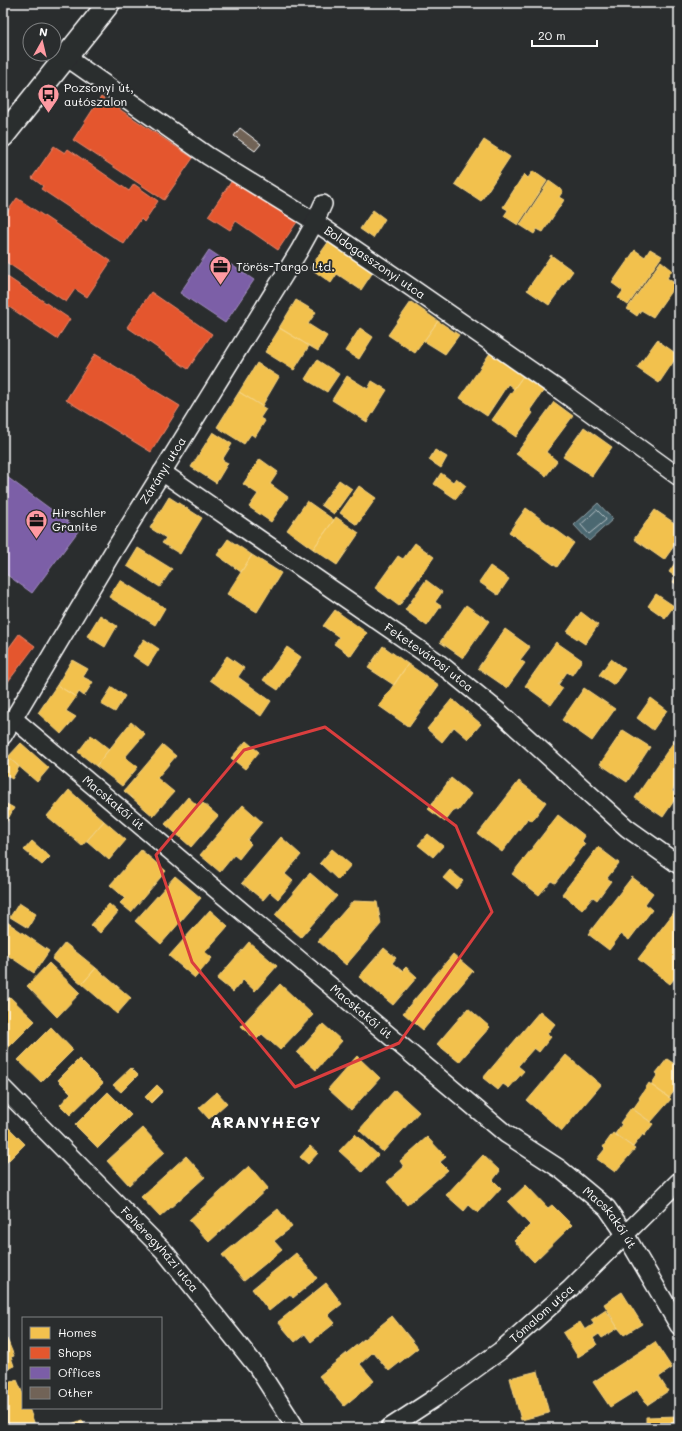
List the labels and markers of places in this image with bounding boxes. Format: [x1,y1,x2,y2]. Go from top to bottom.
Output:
place label: Pozsonyi út, autószalon [64,79,134,109]
bus stop icon: Pozsonyi út, autószalon [35,82,61,115]
office icon: Törös-Targo Ltd. [208,254,234,287]
place label: Törös-Targo Ltd. [236,258,335,274]
place label: Hirschler Granite [52,504,106,534]
office icon: Hirschler Granite [24,507,50,540]

